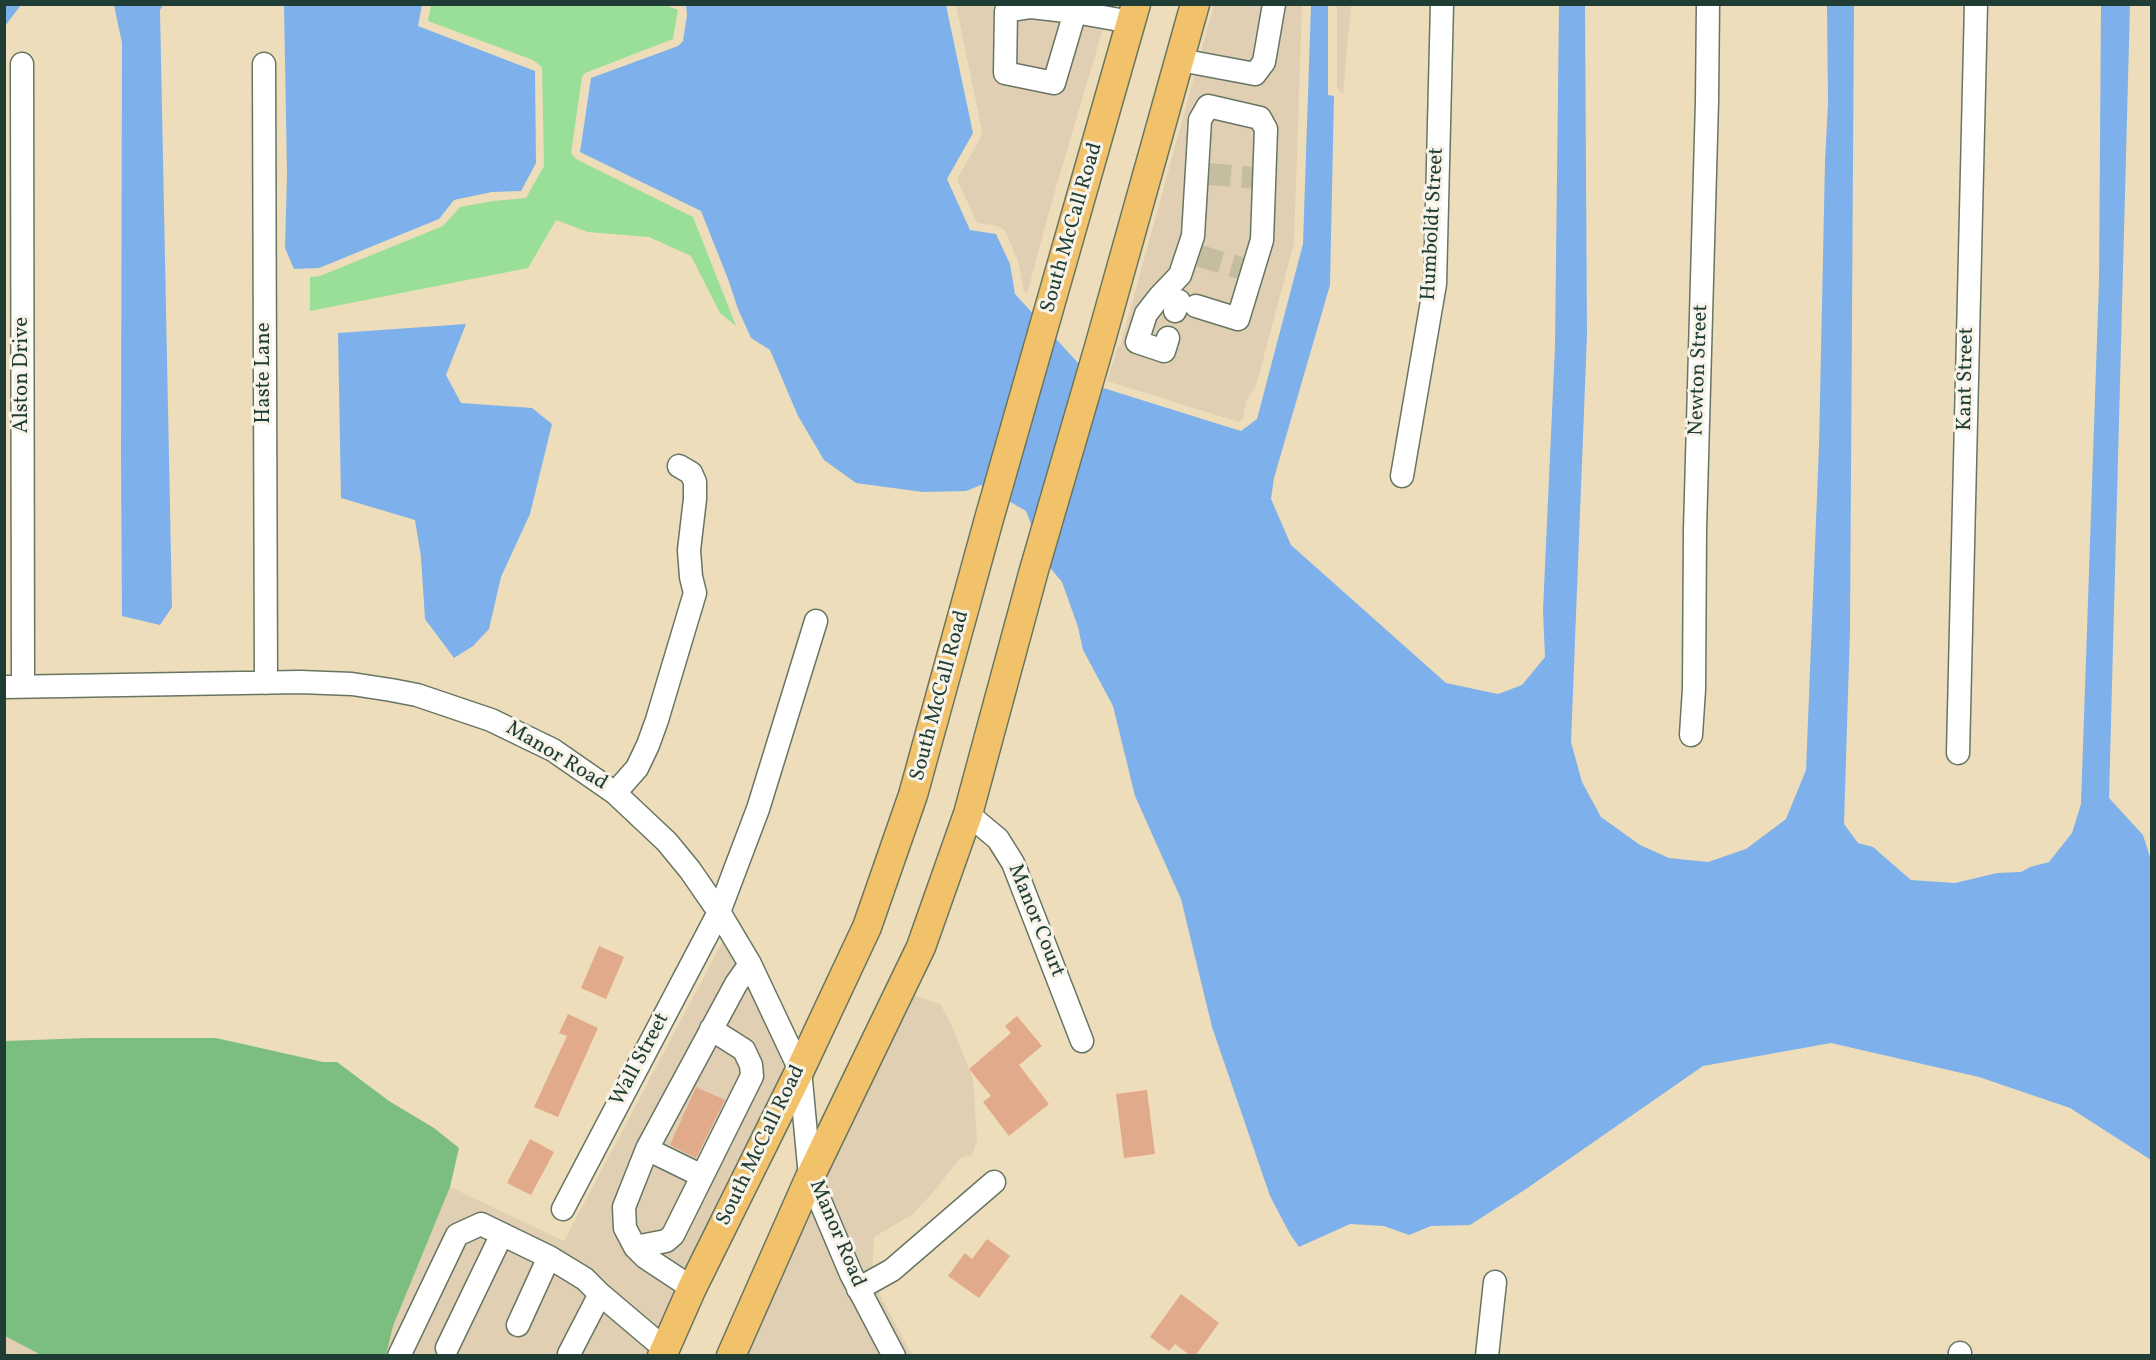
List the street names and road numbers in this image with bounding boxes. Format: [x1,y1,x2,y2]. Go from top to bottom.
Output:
street label: South McCall Road [1037,140,1109,316]
street label: Humboldt Street [1417,147,1451,301]
street label: Newton Street [1685,304,1715,436]
street label: Alston Drive [10,317,36,433]
street label: Haste Lane [252,322,278,424]
street label: Kant Street [1953,327,1981,431]
street label: South McCall Road [906,608,976,784]
street label: Manor Road [501,717,611,797]
street label: Manor Court [1001,861,1069,981]
street label: Wall Street [606,1009,676,1111]
street label: South McCall Road [712,1062,812,1230]
street label: Manor Road [802,1177,870,1291]

